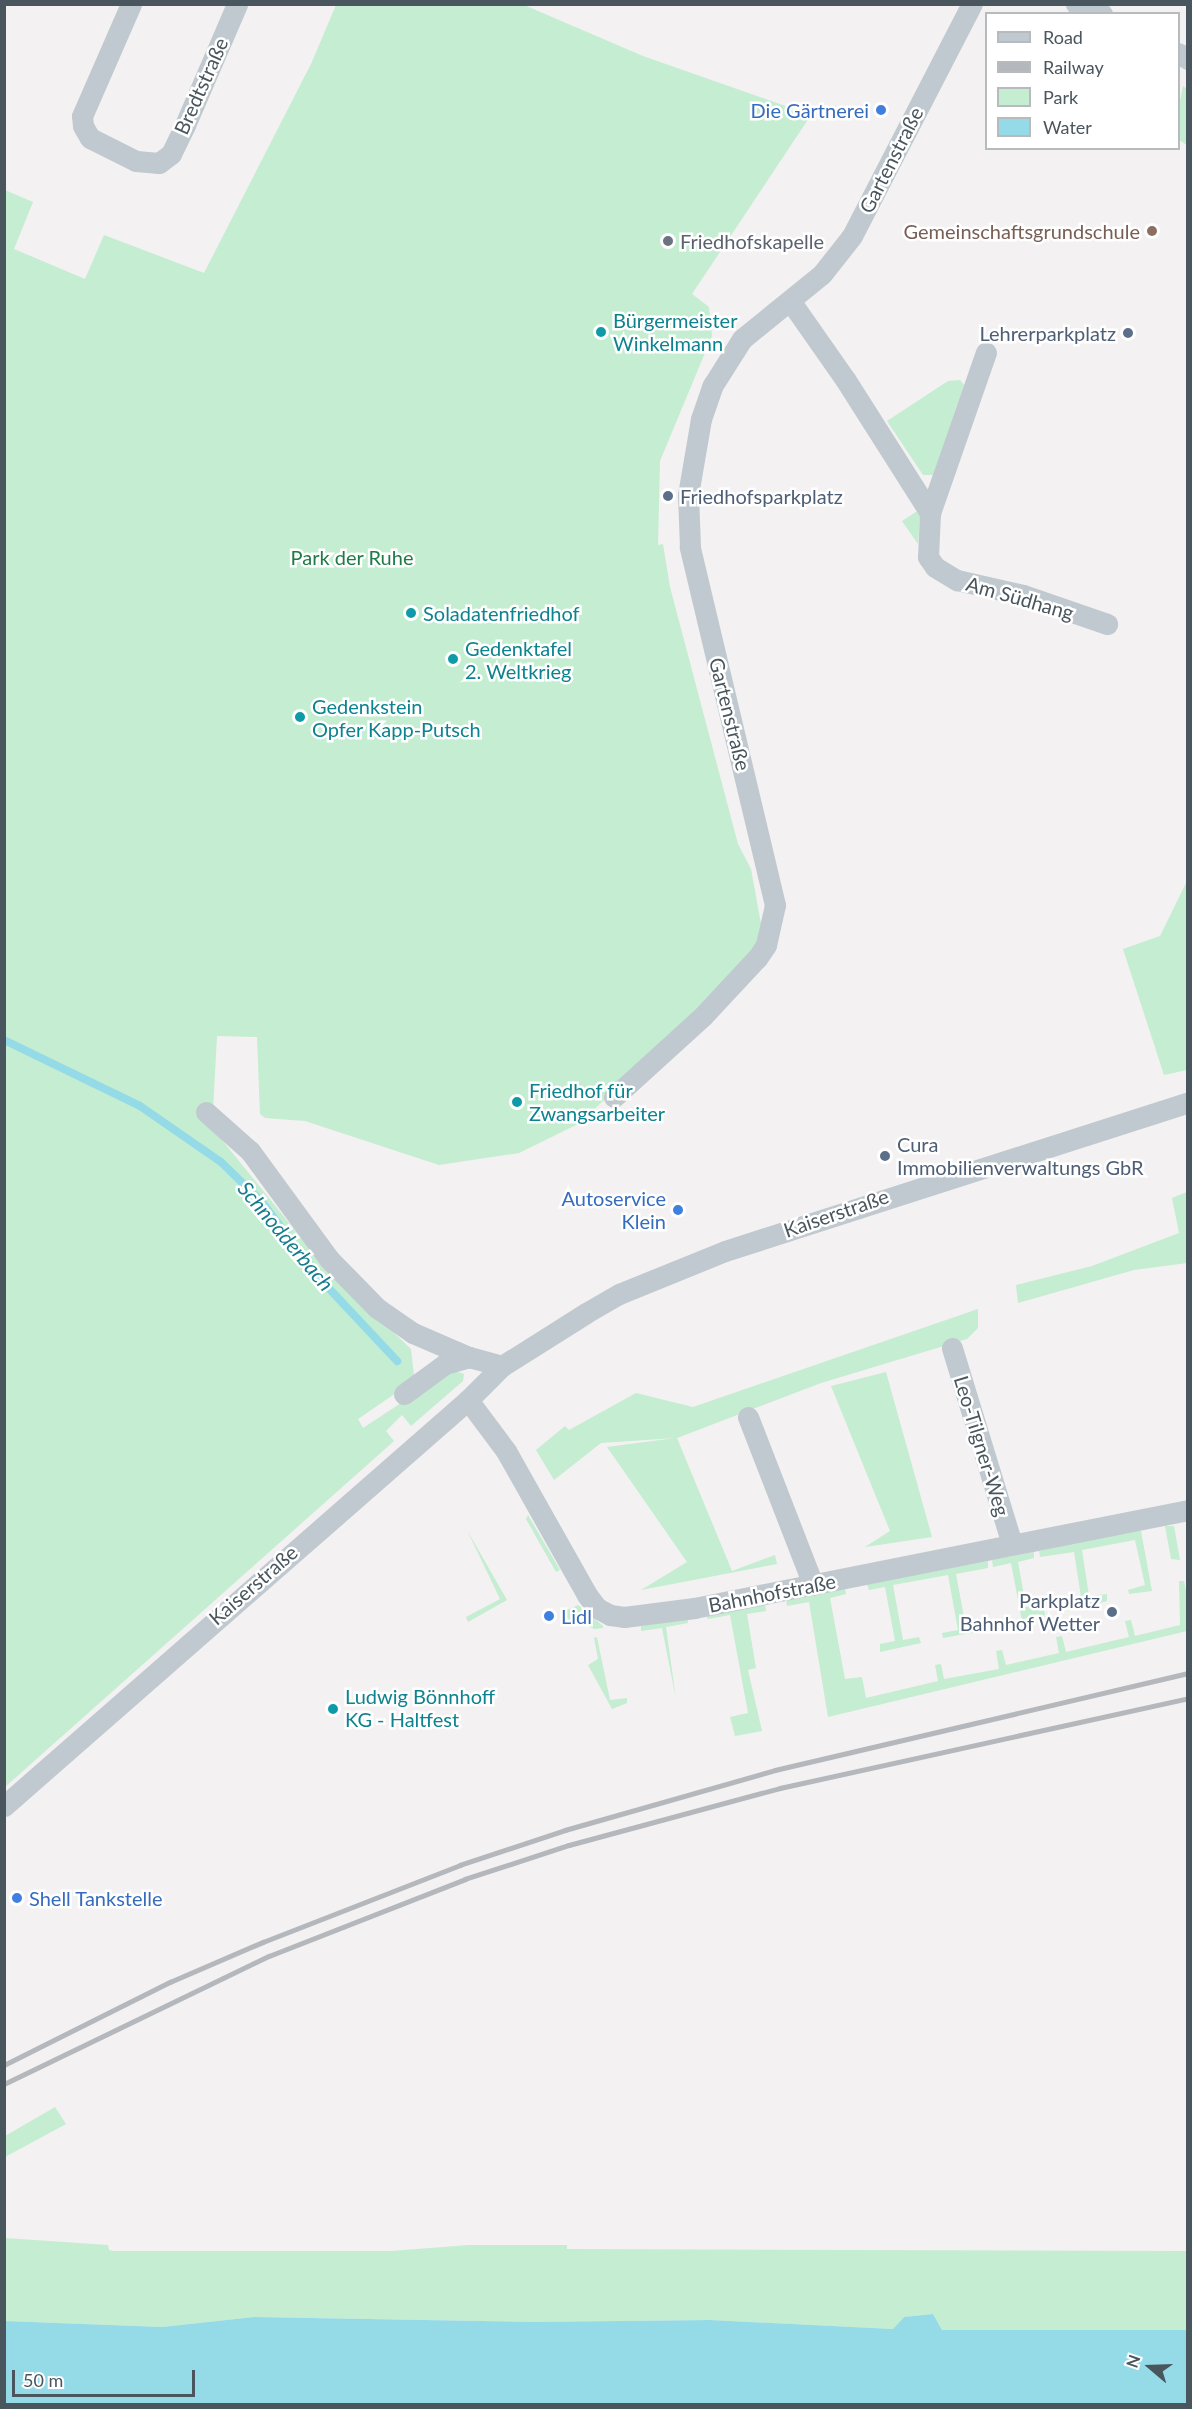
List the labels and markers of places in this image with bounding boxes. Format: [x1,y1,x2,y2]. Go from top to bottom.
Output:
place label: Die Gärtnerei [751,98,869,122]
marker: Die Gärtnerei [874,103,888,117]
place label: Gemeinschaftsgrundschule [904,219,1140,243]
marker: Gemeinschaftsgrundschule [1145,224,1159,238]
place label: Friedhofskapelle [680,229,824,253]
marker: Friedhofskapelle [661,234,675,248]
place label: Bürgermeister Winkelmann [613,308,737,355]
place label: Lehrerparkplatz [979,321,1116,345]
marker: Bürgermeister Winkelmann [594,325,608,339]
marker: Lehrerparkplatz [1121,326,1135,340]
place label: Friedhofsparkplatz [680,484,843,508]
marker: Friedhofsparkplatz [661,489,675,503]
place label: Soladatenfriedhof [423,601,580,625]
marker: Soladatenfriedhof [404,606,418,620]
place label: Gedenktafel 2. Weltkrieg [465,636,572,683]
marker: Gedenktafel 2. Weltkrieg [446,652,460,666]
place label: Gedenkstein Opfer Kapp-Putsch [312,694,481,741]
marker: Gedenkstein Opfer Kapp-Putsch [293,710,307,724]
place label: Friedhof für Zwangsarbeiter [529,1078,665,1125]
marker: Friedhof für Zwangsarbeiter [510,1095,524,1109]
place label: Cura Immobilienverwaltungs GbR [897,1132,1143,1179]
marker: Cura Immobilienverwaltungs GbR [878,1149,892,1163]
place label: Autoservice Klein [562,1186,666,1233]
marker: Autoservice Klein [671,1203,685,1217]
place label: Parkplatz Bahnhof Wetter [959,1588,1100,1635]
place label: Lidl [561,1604,592,1628]
marker: Parkplatz Bahnhof Wetter [1105,1605,1119,1619]
marker: Lidl [542,1609,556,1623]
place label: Ludwig Bönnhoff KG - Haltfest [345,1685,495,1732]
marker: Ludwig Bönnhoff KG - Haltfest [326,1702,340,1716]
place label: Shell Tankstelle [29,1886,163,1910]
marker: Shell Tankstelle [10,1891,24,1905]

